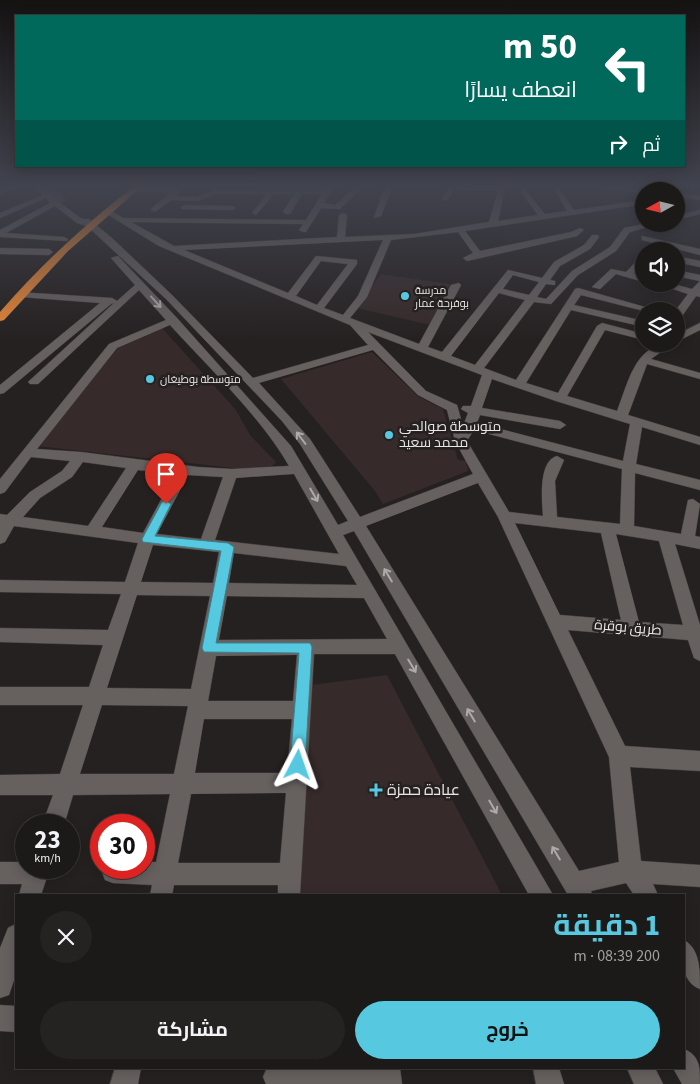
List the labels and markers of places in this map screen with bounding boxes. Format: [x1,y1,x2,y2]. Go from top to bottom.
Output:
place label: مدرسة بوفرحة عمار [414,283,469,311]
marker: مدرسة بوفرحة عمار [399,290,411,302]
place label: متوسطة بوطيغان [160,372,241,387]
marker: متوسطة بوطيغان [144,373,156,385]
place label: متوسطة صوالحي محمد سعيد [399,417,501,453]
marker: متوسطة صوالحي محمد سعيد [383,429,395,441]
pin [145,453,187,504]
place label: عيادة حمزة [387,779,460,801]
marker: عيادة حمزة [369,783,383,797]

